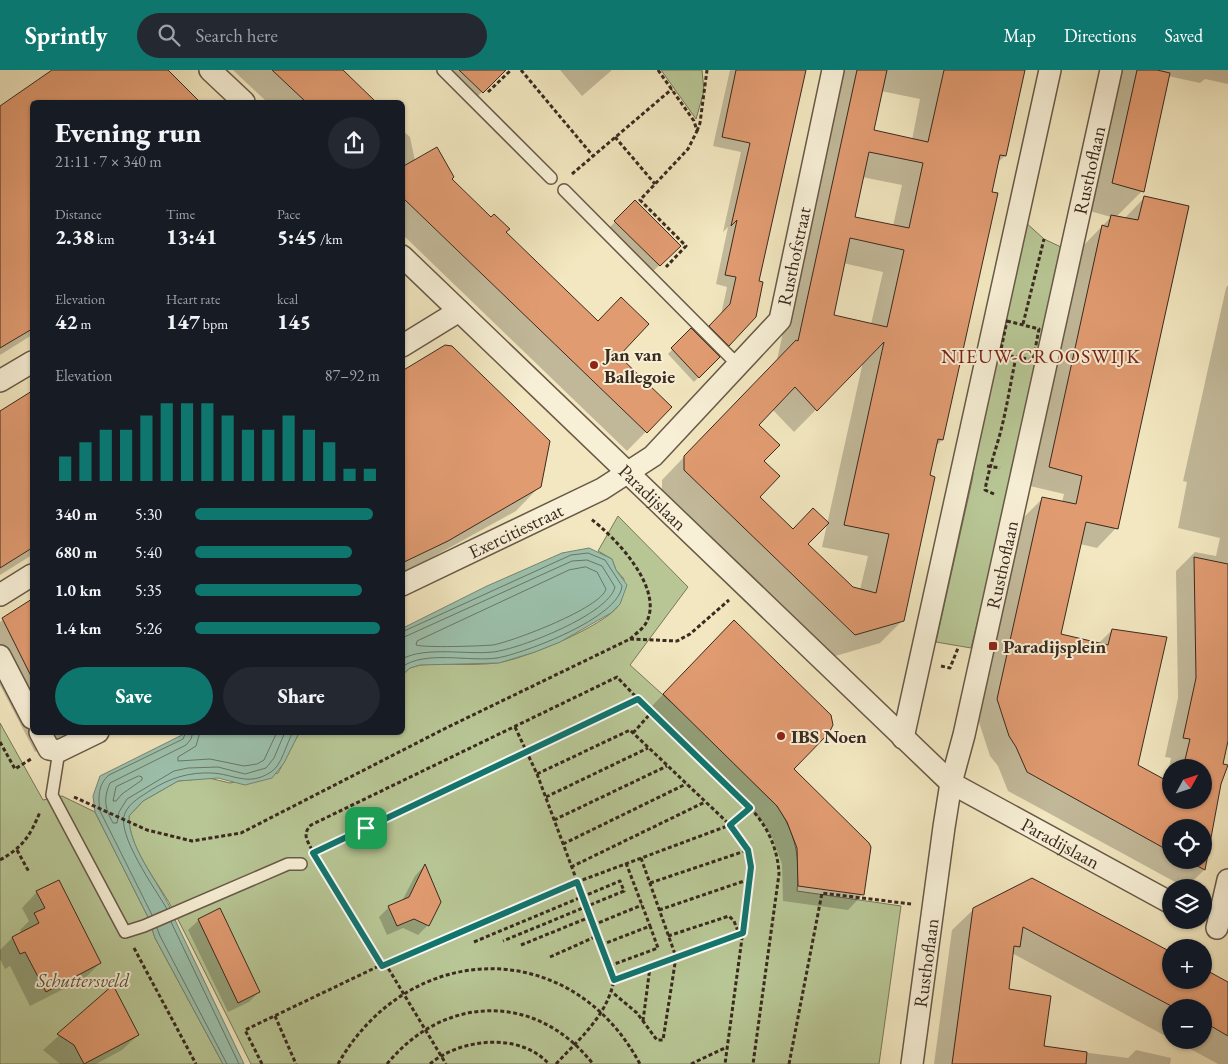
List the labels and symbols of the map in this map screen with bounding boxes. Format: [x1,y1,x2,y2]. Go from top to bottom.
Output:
street label: Rusthoflaan [1067,124,1111,217]
street label: Rusthofstraat [771,204,817,308]
place label: Jan van Ballegoie [602,342,675,389]
district label: NIEUW-CROOSWIJK [941,343,1141,369]
marker: Jan van Ballegoie [588,359,600,371]
street label: Paradijslaan [613,459,692,536]
street label: Exercitiestraat [464,498,567,564]
street label: Rusthoflaan [980,518,1024,611]
place label: Paradijsplein [1003,634,1106,659]
marker: Paradijsplein [987,640,999,652]
place label: IBS Noen [791,724,867,749]
marker: IBS Noen [775,730,787,742]
north arrow [1162,759,1212,809]
pin [345,807,387,849]
street label: Paradijslaan [1017,812,1104,875]
street label: Rusthoflaan [908,917,945,1009]
park label: Schuttersveld [36,968,129,993]

